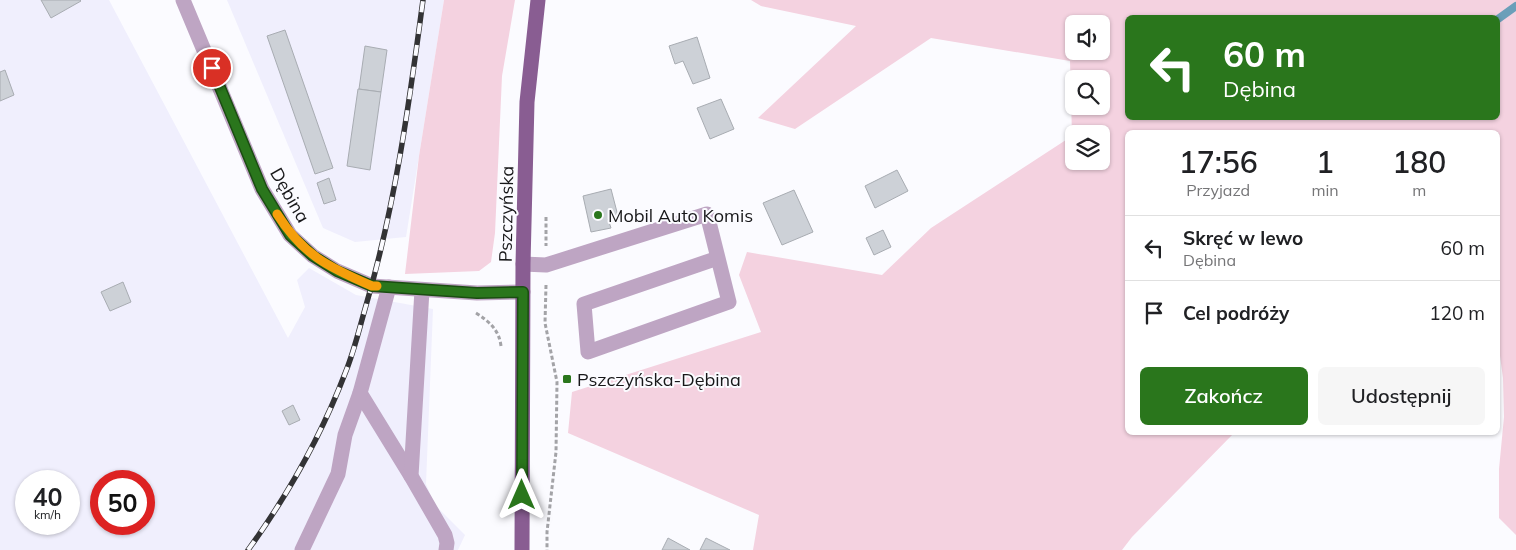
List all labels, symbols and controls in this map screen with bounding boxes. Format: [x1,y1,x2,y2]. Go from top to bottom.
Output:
map controls [1065,15,1110,170]
button: sound [1065,15,1110,60]
text: 60 m [1223,32,1306,76]
icon: left [1140,35,1205,100]
pin [191,47,233,89]
icon: arrive [198,54,226,82]
button: search [1065,70,1110,115]
text: Dębina [1223,75,1296,103]
button: layers [1065,125,1110,170]
text: 17:56 [1179,143,1258,181]
text: 1 [1316,143,1334,181]
text: 180 [1392,143,1446,181]
street label: Dębina [265,163,315,227]
street label: Pszczyńska [494,166,518,262]
text: Przyjazd [1186,180,1250,200]
text: min [1311,180,1339,200]
text: m [1412,180,1426,200]
place label: Mobil Auto Komis [608,204,753,227]
marker: Mobil Auto Komis [592,209,604,221]
text: Skręć w lewo [1183,226,1303,250]
icon: left [1140,234,1168,262]
text: 60 m [1441,236,1485,260]
text: Dębina [1183,250,1236,270]
icon: arrive [1140,299,1168,327]
text: Cel podróży [1183,301,1289,325]
text: 120 m [1429,301,1485,325]
button: Zakończ [1140,367,1308,425]
button: Udostępnij [1318,367,1485,425]
place label: Pszczyńska-Dębina [577,368,741,391]
marker: Pszczyńska-Dębina [561,373,573,385]
position arrow [495,468,547,520]
speed limit sign: 50 [90,470,155,535]
text: 40 [32,481,63,512]
text: km/h [34,507,61,522]

